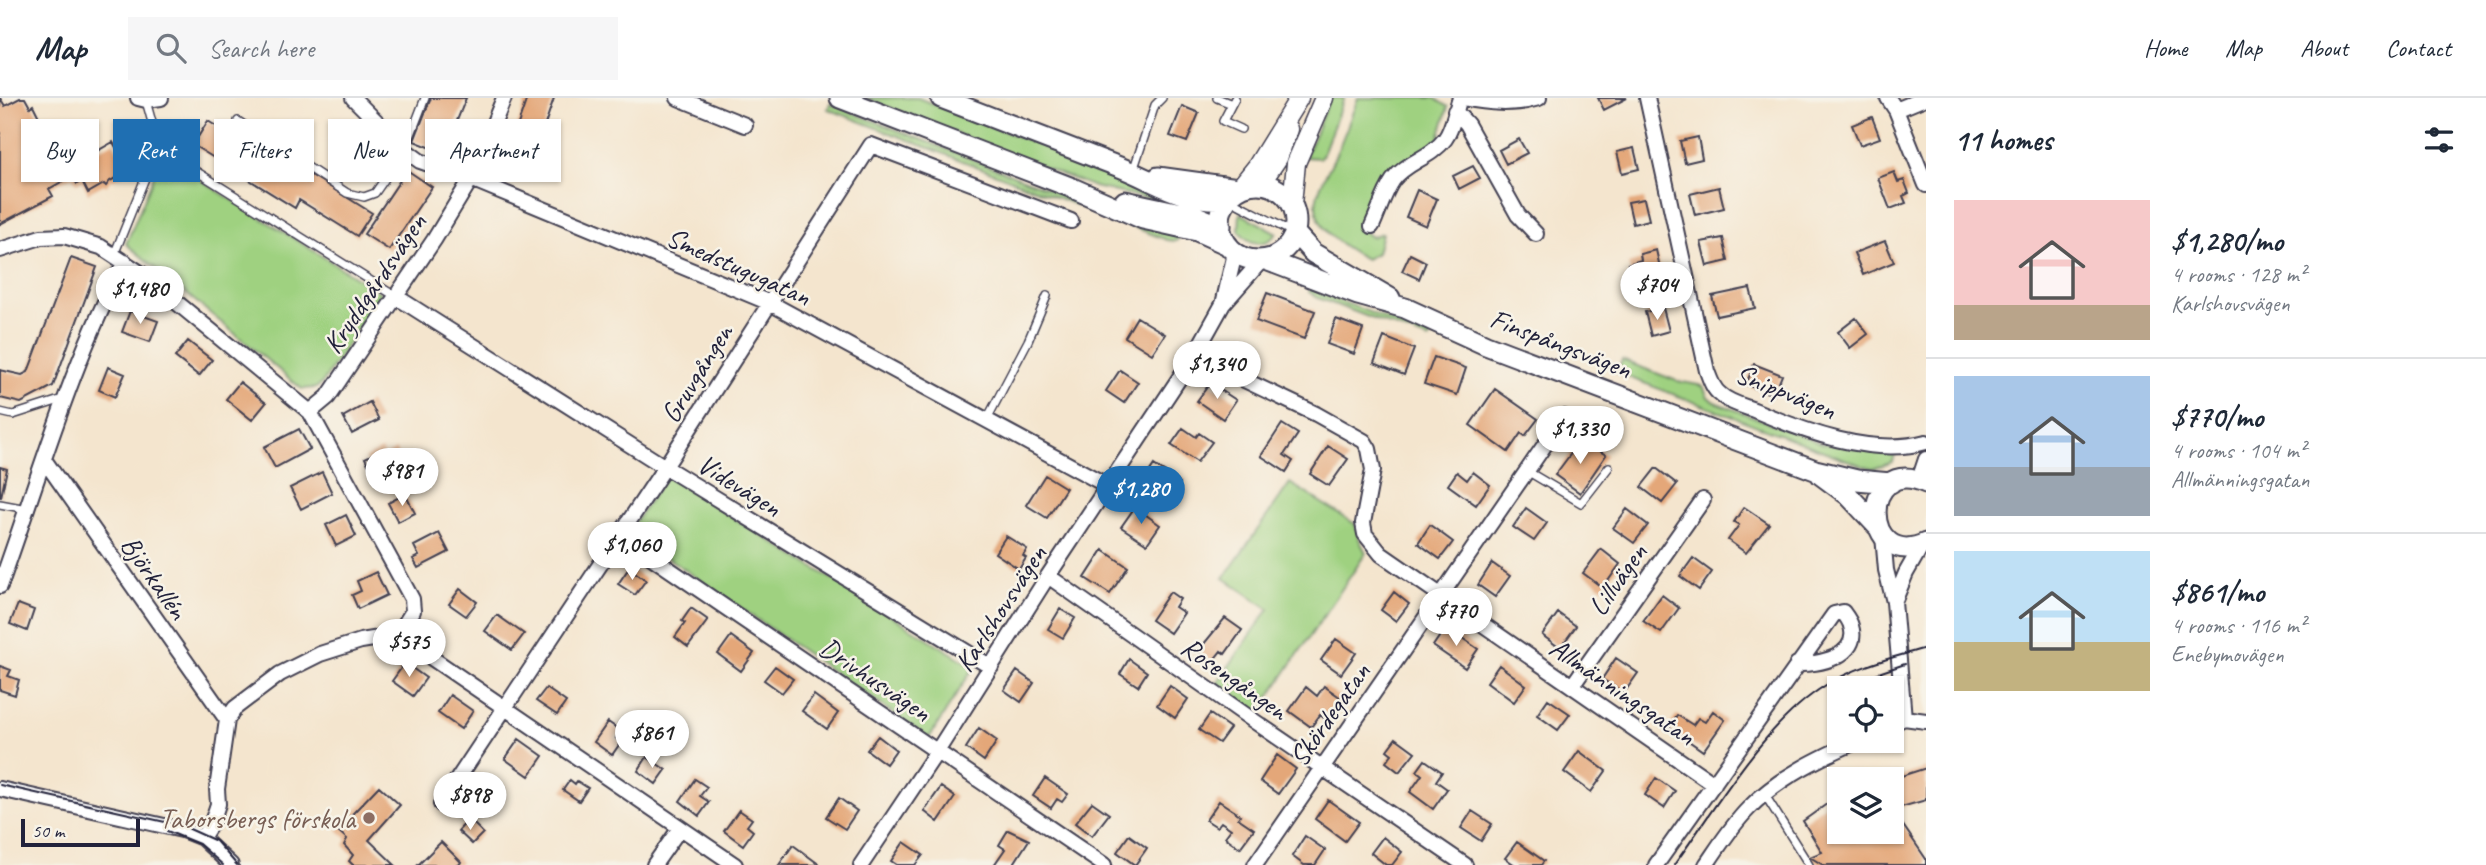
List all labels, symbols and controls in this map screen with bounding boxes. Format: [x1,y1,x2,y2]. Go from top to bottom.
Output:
search box [128,17,618,80]
text: Map [35,27,86,69]
icon: search [152,29,190,67]
text: Search here [208,32,314,65]
text: Home [2144,33,2187,63]
text: Map [2225,33,2262,63]
text: About [2300,33,2348,63]
text: Contact [2386,33,2451,63]
chip: Buy [21,119,99,182]
chip: Rent [113,119,200,182]
chip: Filters [214,119,314,182]
chip: New [328,119,411,182]
chip: Apartment [425,119,561,182]
text: 11 homes [1954,121,2052,159]
icon: filters [2420,121,2458,159]
street label: Kryddgårdsvägen [315,206,434,360]
street label: Smedstugugatan [661,219,817,314]
text: $1,280/mo [2171,222,2283,260]
icon: home [2010,228,2094,312]
text: 4 rooms · 128 m² [2171,260,2306,289]
pin: $704 [1616,262,1698,322]
pin: $1,480 [83,266,197,326]
text: $704 [1636,270,1678,299]
text: $1,480 [112,274,168,303]
text: Karlshovsvägen [2171,289,2290,318]
street label: Finspångsvägen [1485,301,1637,387]
street label: Gruvgången [652,316,741,429]
pin: $1,340 [1160,342,1274,401]
text: $1,340 [1189,349,1245,378]
street label: Snippvägen [1730,356,1842,428]
text: $770/mo [2171,398,2263,436]
icon: home [2010,404,2094,488]
pin: $1,330 [1523,406,1637,466]
text: $1,330 [1552,414,1608,443]
text: 4 rooms · 104 m² [2171,436,2306,465]
street label: Videvägen [691,446,788,525]
pin: $981 [361,448,443,508]
text: $981 [381,456,423,485]
text: Allmänningsgatan [2171,465,2309,494]
pin: $1,280 [1084,466,1198,526]
text: $1,280 [1113,474,1169,503]
pin: $1,060 [575,522,689,582]
street label: Björkallén [113,529,197,627]
text: $1,060 [604,530,660,559]
street label: Lillvägen [1580,536,1655,622]
street label: Karlshovsvägen [946,538,1055,678]
text: $861/mo [2171,573,2264,611]
icon: home [2010,579,2094,663]
pin: $770 [1415,588,1497,648]
text: $770 [1435,596,1477,625]
text: 4 rooms · 116 m² [2171,611,2306,640]
pin: $575 [368,620,450,679]
text: $575 [389,627,429,656]
street label: Drivhusvägen [813,629,938,730]
street label: Rosengången [1175,629,1296,729]
street label: Allmänningsgatan [1543,630,1703,753]
text: Enebymovägen [2171,640,2284,669]
street label: Skördegatan [1281,655,1378,773]
map controls [1827,676,1904,844]
button: locate [1827,676,1904,753]
pin: $861 [611,710,693,770]
text: $861 [631,718,673,747]
button: layers [1827,767,1904,844]
pin: $898 [429,772,511,832]
text: $898 [449,780,491,809]
place label: Taborsbergs förskola [159,801,357,836]
marker: Taborsbergs förskola [361,810,377,826]
scale bar [21,816,140,848]
text: 50 m [32,819,64,843]

